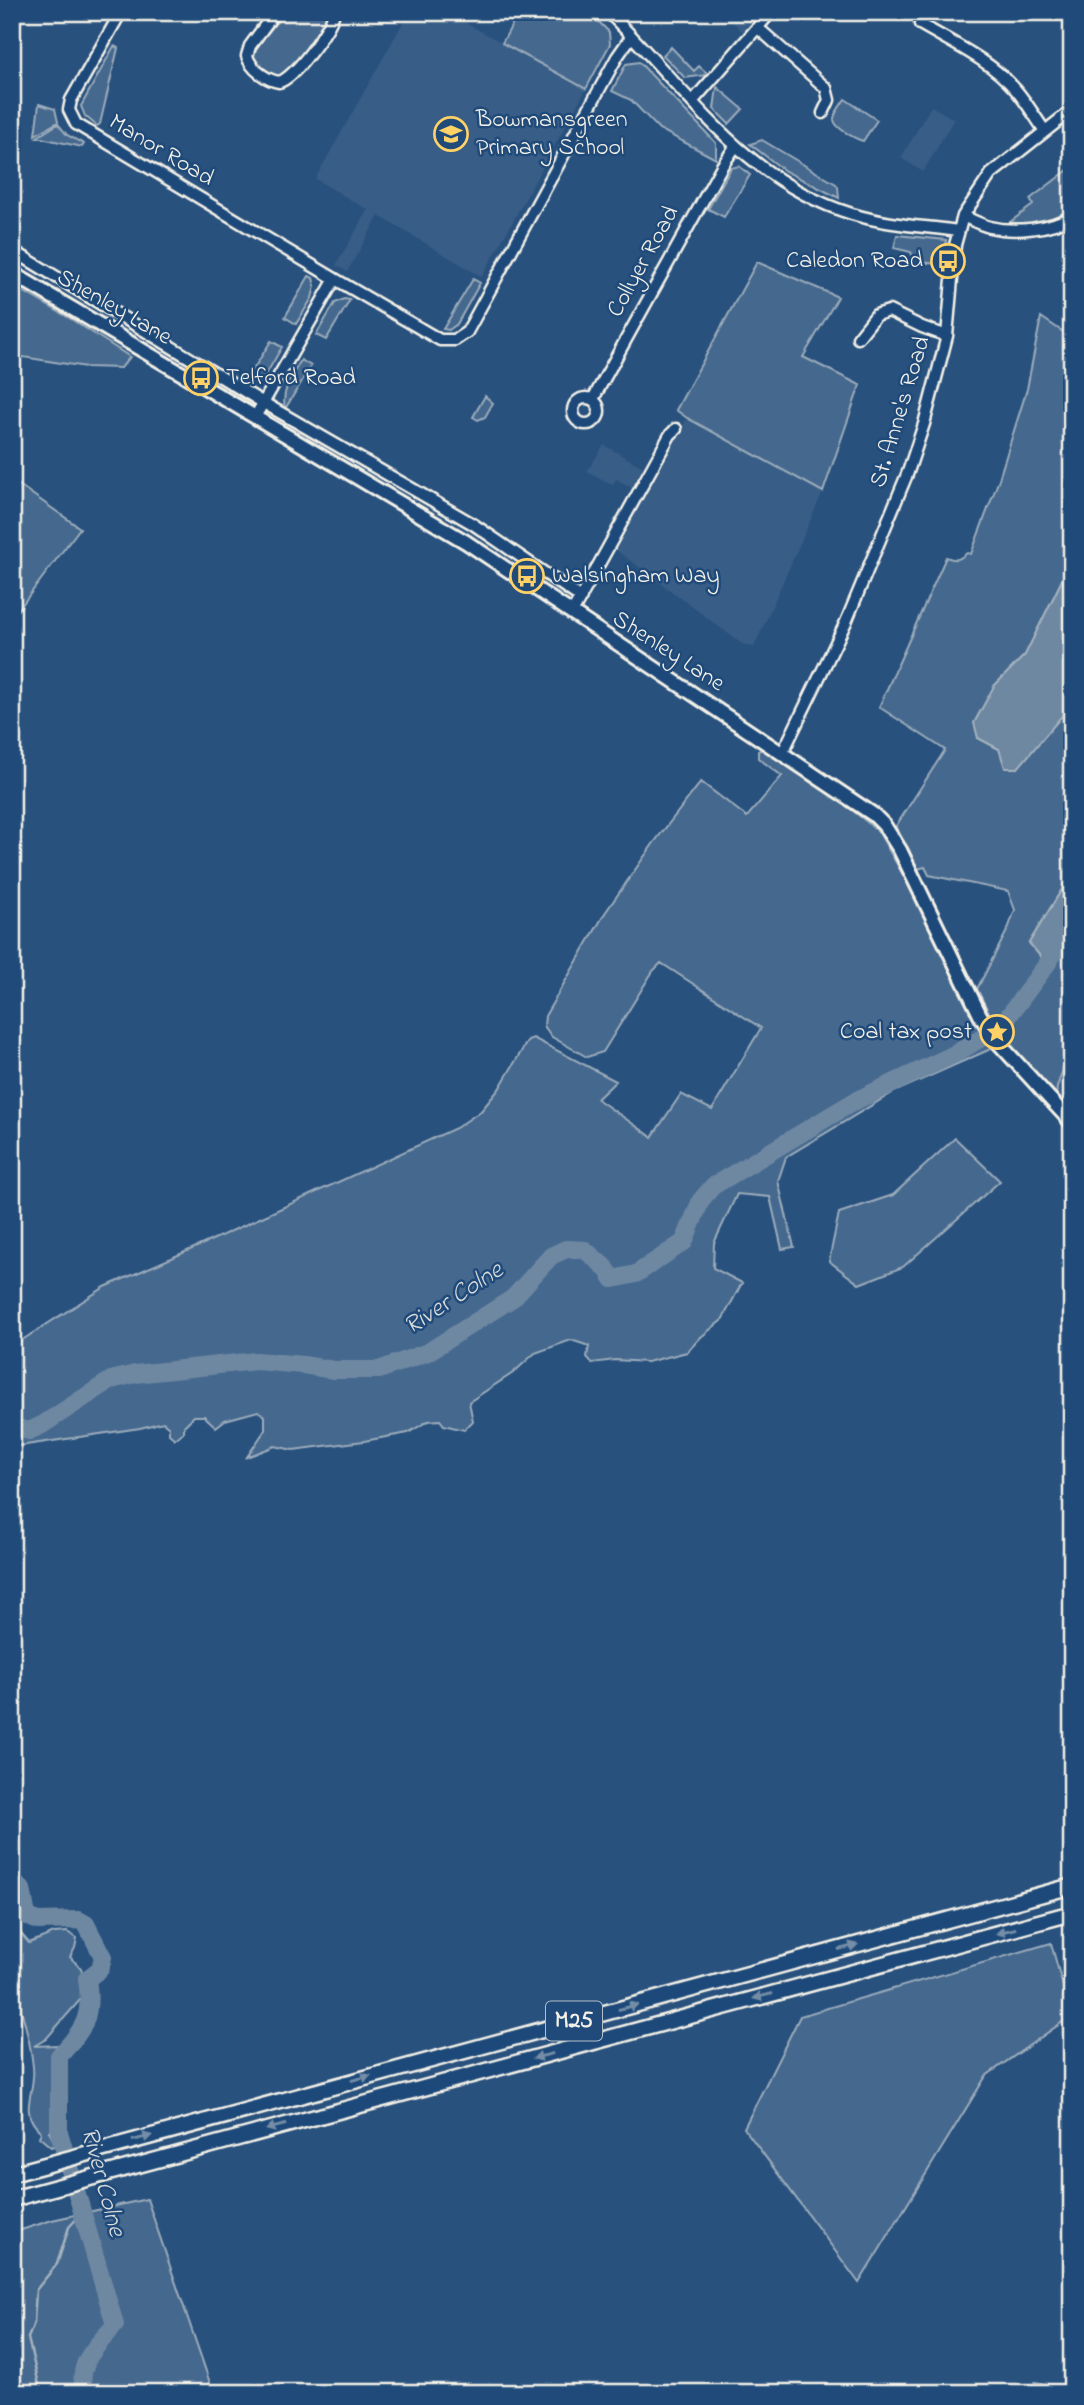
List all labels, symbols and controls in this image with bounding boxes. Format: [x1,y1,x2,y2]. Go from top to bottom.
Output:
place label: Bowmansgreen Primary School [475,103,628,167]
street label: Manor Road [102,106,221,197]
school or university icon: Bowmansgreen Primary School [432,115,470,153]
street label: Collyer Road [599,199,690,325]
bus stop icon: Caledon Road [929,242,967,280]
place label: Caledon Road [786,244,924,279]
street label: Shenley Lane [49,261,178,356]
street label: St. Anne's Road [861,332,941,492]
bus stop icon: Telford Road [182,359,220,397]
place label: Telford Road [226,361,356,396]
bus stop icon: Walsingham Way [508,557,546,595]
place label: Walsingham Way [552,559,720,595]
street label: Shenley Lane [604,602,731,702]
place icon: Coal tax post [978,1013,1016,1051]
place label: Coal tax post [840,1015,972,1050]
water label: River Colne [397,1252,512,1345]
one-way arrow [995,1926,1017,1937]
one-way arrow [837,1941,859,1952]
one-way arrow [752,1992,773,2002]
one-way arrow [618,2001,640,2012]
road number: M25 [546,2002,602,2040]
one-way arrow [532,2051,553,2061]
one-way arrow [350,2072,372,2083]
one-way arrow [265,2122,287,2133]
water label: River Colne [69,2123,135,2242]
one-way arrow [131,2132,153,2143]

